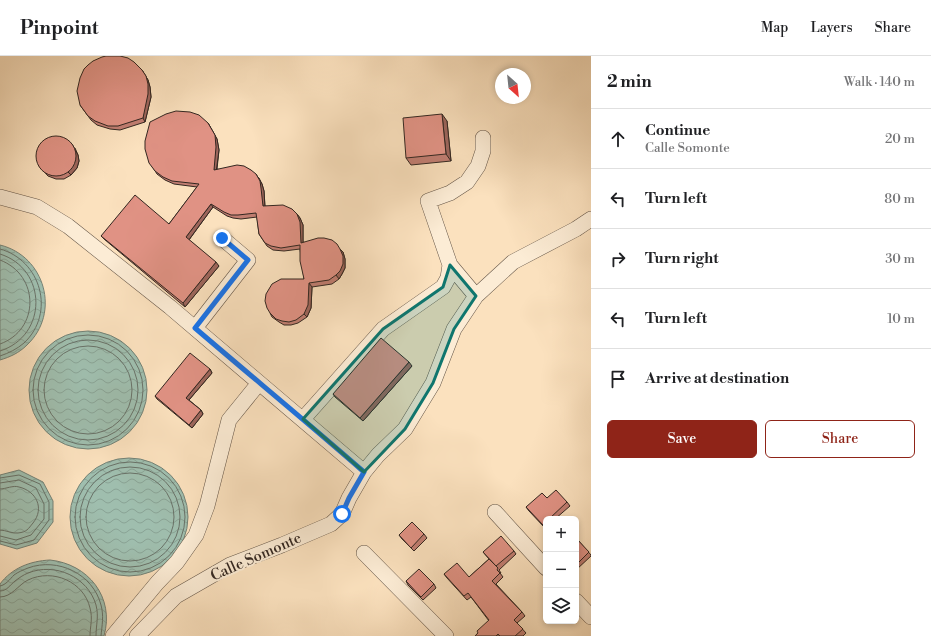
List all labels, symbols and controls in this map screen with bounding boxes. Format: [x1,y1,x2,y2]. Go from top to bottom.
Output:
text: Pinpoint [20,16,99,40]
text: Map [761,19,788,37]
text: Layers [810,19,853,37]
text: Share [875,19,911,37]
north arrow [495,68,531,104]
text: 2 min [607,71,652,93]
text: Walk · 140 m [844,74,915,90]
text: Continue [645,121,710,140]
icon: ahead [607,128,629,150]
text: 20 m [885,131,915,147]
text: Calle Somonte [645,140,730,156]
icon: left [607,188,629,210]
text: Turn left [645,189,707,208]
text: 80 m [884,191,915,207]
route end [213,229,231,247]
icon: right [607,248,629,270]
text: Turn right [645,249,719,268]
text: 30 m [885,251,915,267]
icon: left [607,308,629,330]
text: Turn left [645,309,707,328]
text: 10 m [887,311,915,327]
icon: arrive [607,368,629,390]
text: Arrive at destination [645,369,789,388]
button: Save [607,420,757,458]
button: Share [765,420,915,458]
route start [333,505,351,523]
map controls [543,516,579,624]
button: + [543,516,579,552]
street label: Calle Somonte [207,528,305,586]
button: − [543,552,579,588]
button: layers [543,588,579,624]

